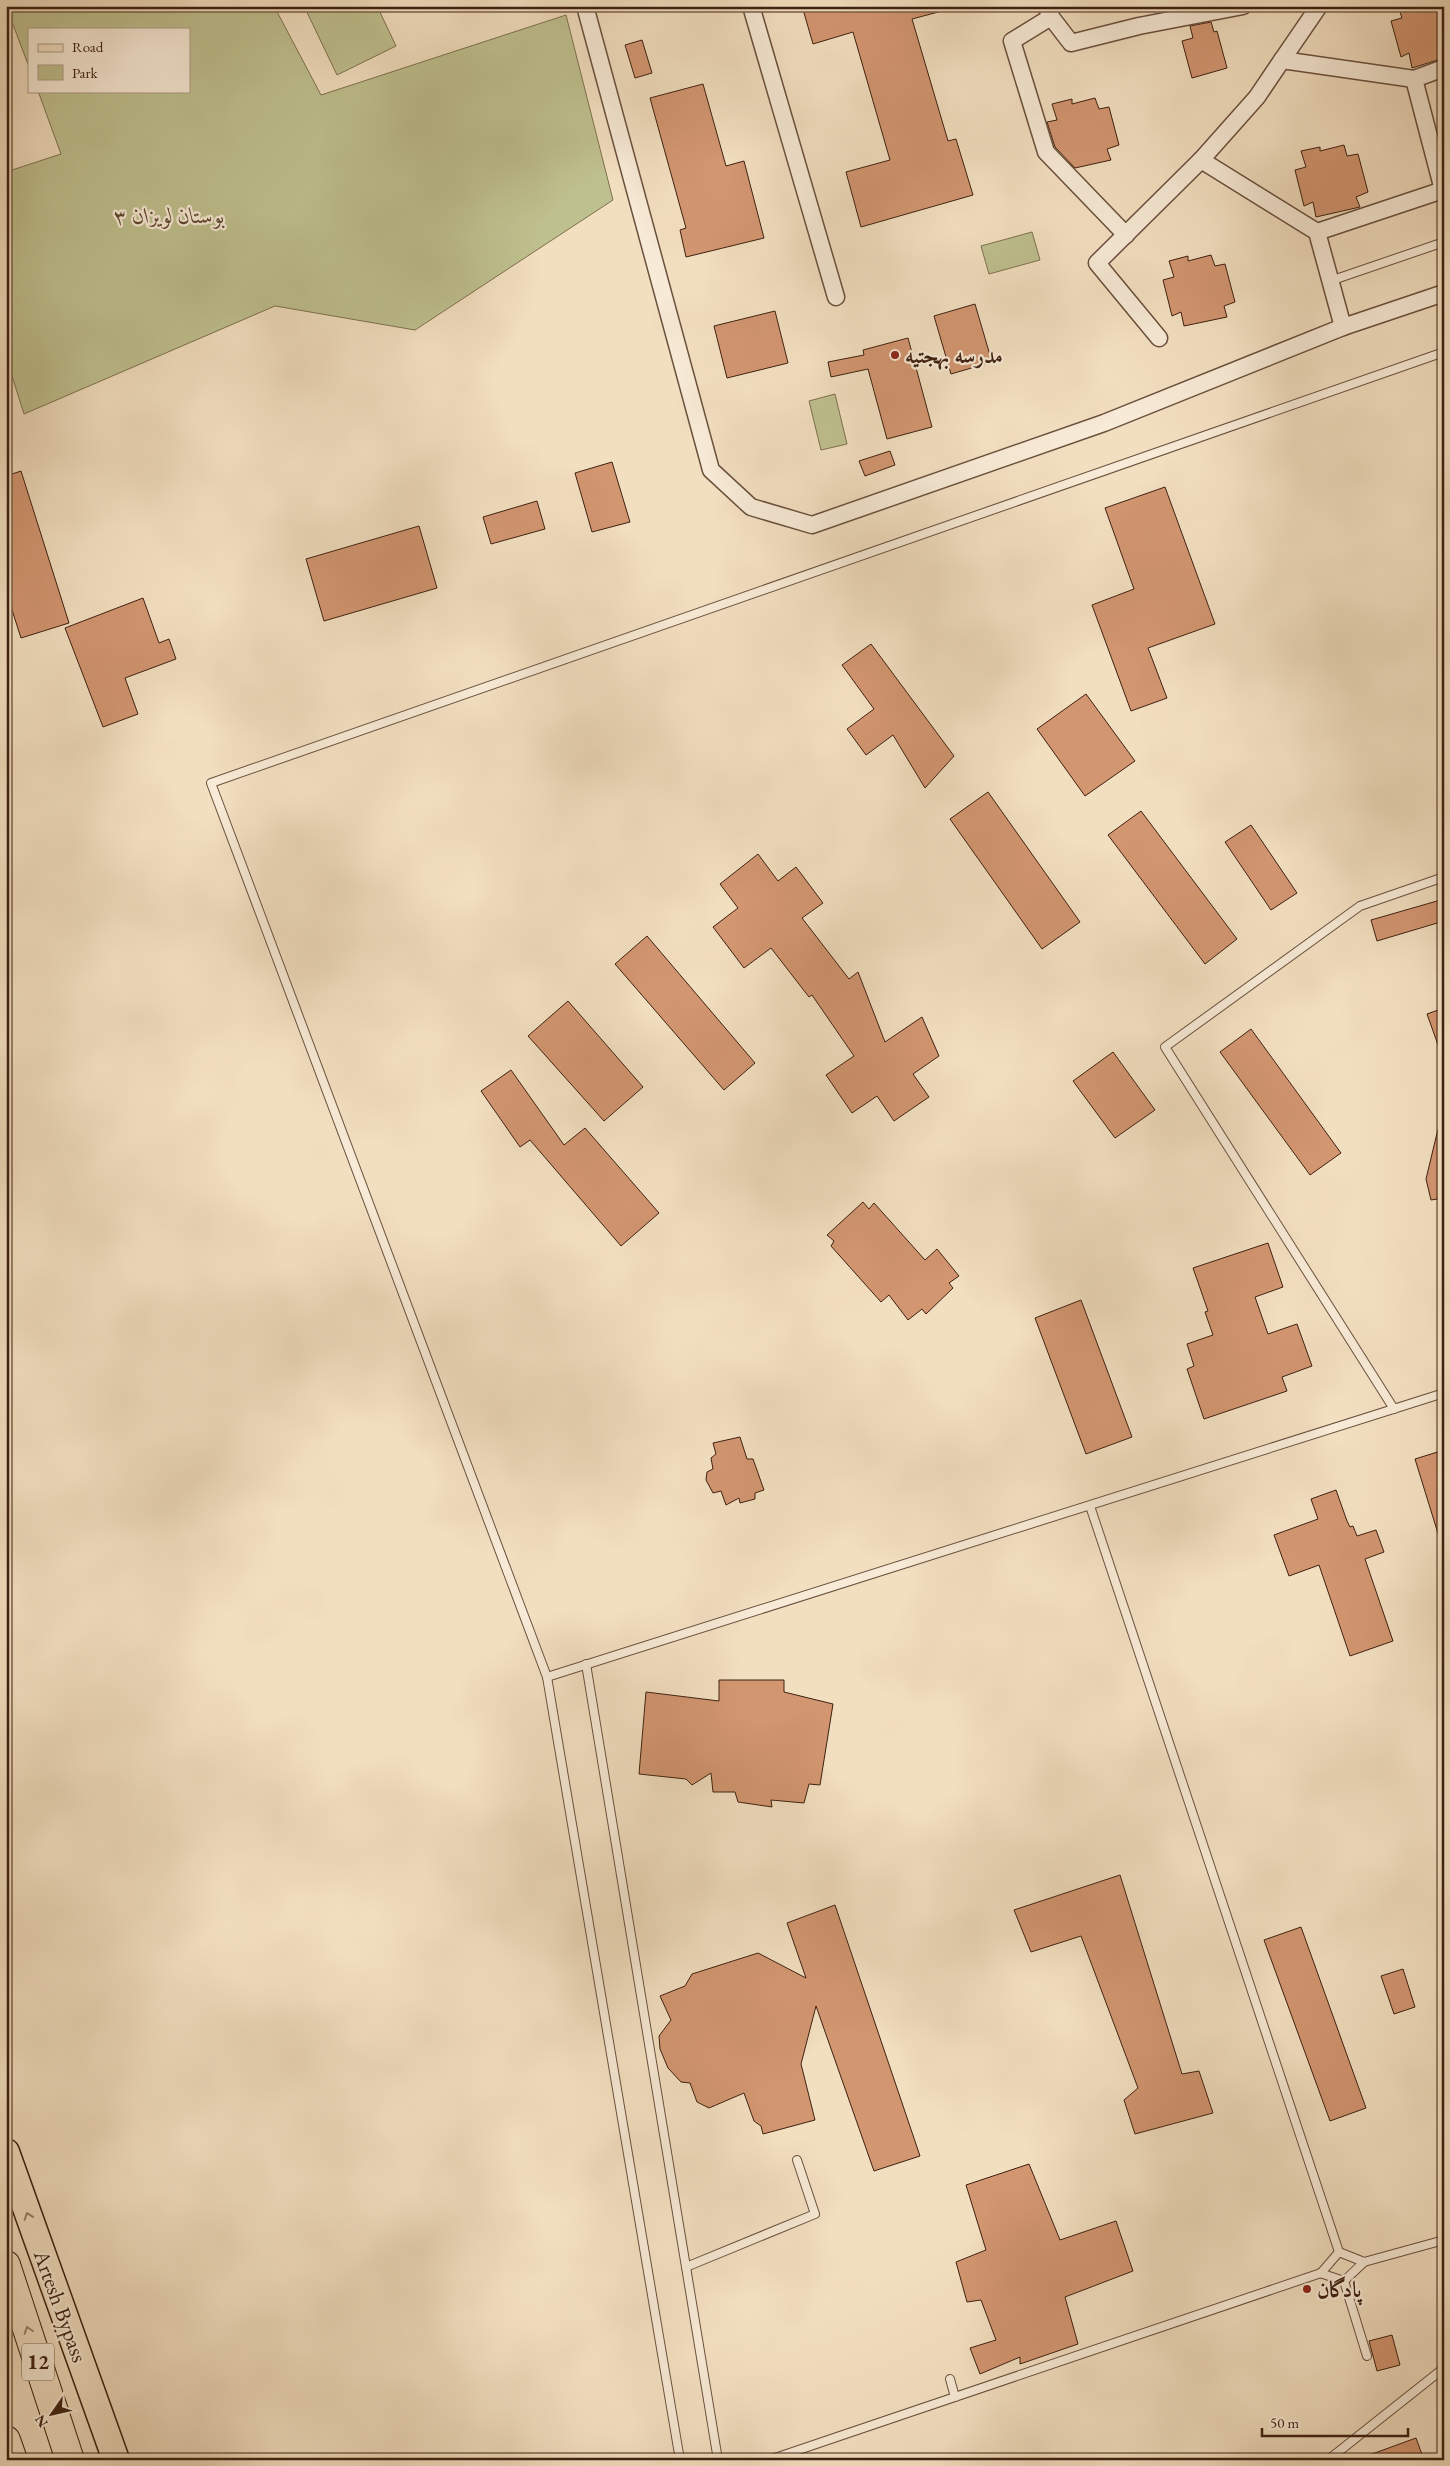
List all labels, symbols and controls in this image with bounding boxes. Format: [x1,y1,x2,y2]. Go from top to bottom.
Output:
legend [28,28,190,92]
text: Road [72,37,104,56]
text: Park [72,63,99,82]
park label: بوستان لویزان ۳ [114,201,225,230]
place label: مدرسه بهجتیه [905,341,1003,371]
marker: مدرسه بهجتیه [889,349,901,361]
one-way arrow [24,2213,34,2221]
street label: Artesh Bypass [26,2245,94,2366]
place label: پادگان [1317,2275,1363,2306]
marker: پادگان [1301,2283,1313,2295]
one-way arrow [23,2326,33,2335]
road number: 12 [22,2344,54,2380]
north arrow [28,2388,78,2438]
scale bar [1262,2406,1409,2438]
text: N [30,2411,52,2431]
text: 50 m [1270,2413,1299,2432]

